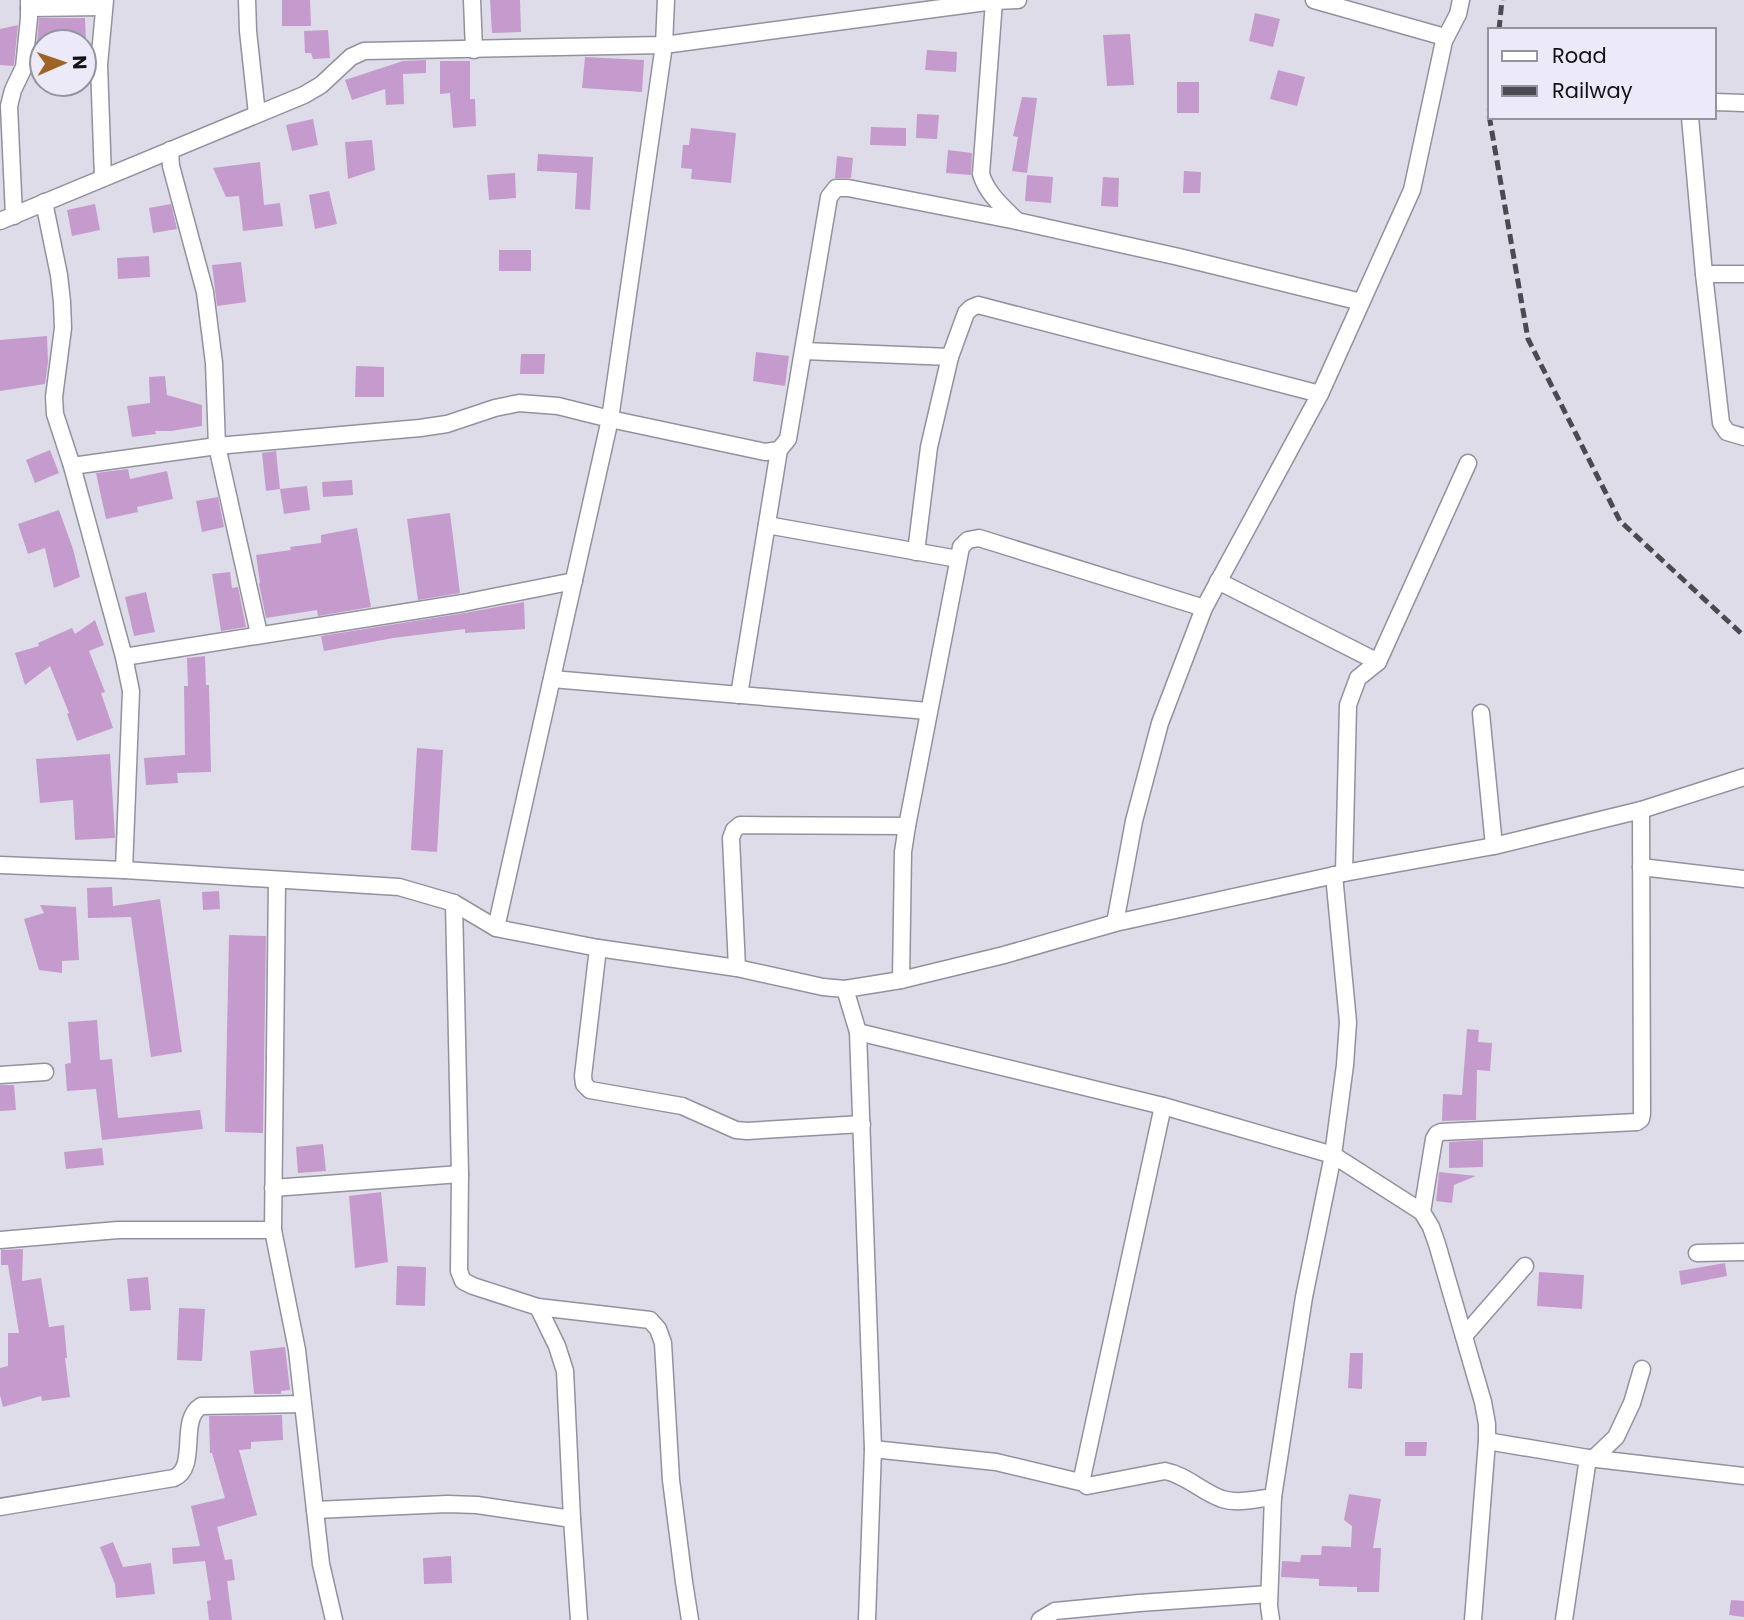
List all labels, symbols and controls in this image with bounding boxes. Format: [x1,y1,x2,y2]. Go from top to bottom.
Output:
north arrow [28,28,98,98]
legend [1488,28,1716,119]
text: Road [1552,41,1607,70]
text: N [66,55,93,70]
text: Railway [1552,76,1633,105]

